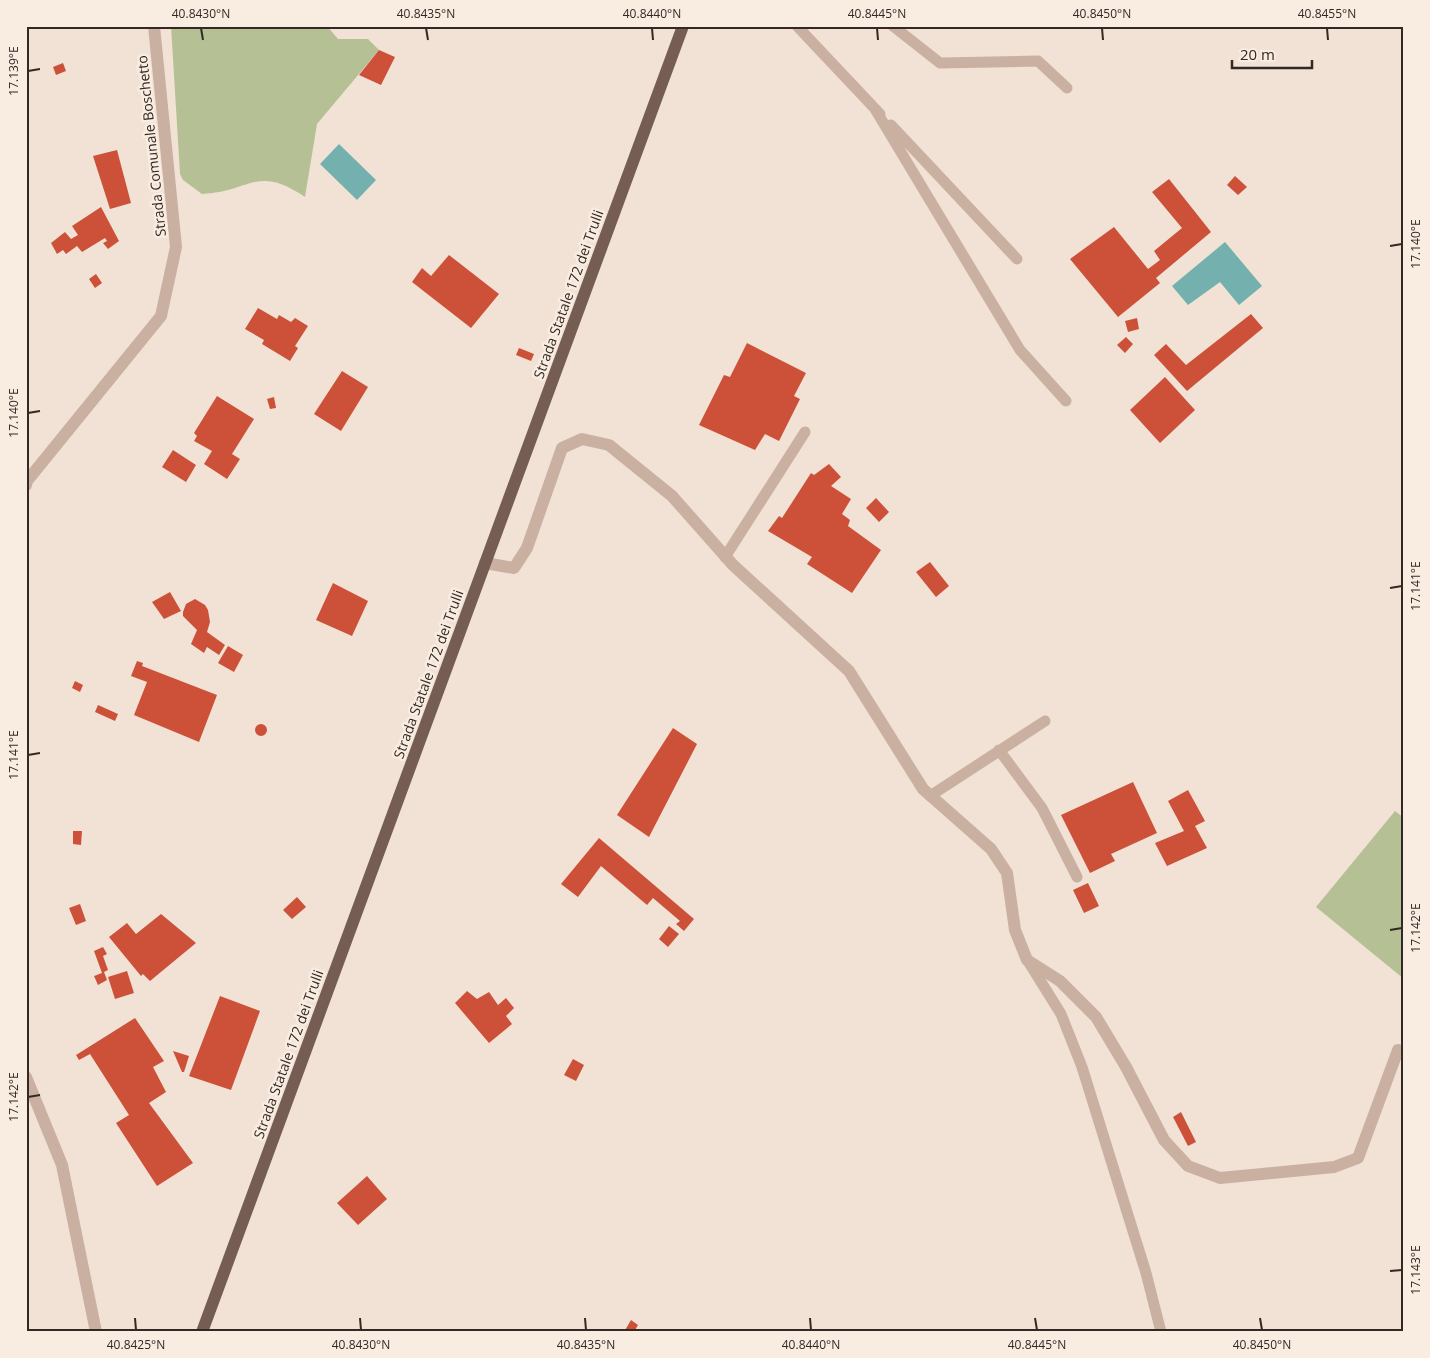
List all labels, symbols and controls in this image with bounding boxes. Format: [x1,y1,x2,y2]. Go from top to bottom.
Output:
text: 40.8430°N [172,5,230,22]
text: 40.8435°N [397,5,455,22]
text: 40.8440°N [623,5,681,22]
text: 40.8445°N [848,5,906,22]
text: 40.8450°N [1073,5,1131,22]
text: 40.8455°N [1298,5,1356,22]
scale bar [1232,38,1312,70]
text: 20 m [1240,44,1275,64]
text: 17.139°E [5,46,22,96]
street label: Strada Comunale Boschetto [132,54,170,238]
street label: Strada Statale 172 dei Trulli [529,207,607,381]
text: 17.140°E [1407,219,1424,269]
text: 17.140°E [5,388,22,438]
text: 17.141°E [1407,561,1424,611]
street label: Strada Statale 172 dei Trulli [389,587,467,761]
text: 17.141°E [5,730,22,780]
text: 17.142°E [1407,903,1424,953]
street label: Strada Statale 172 dei Trulli [249,967,327,1141]
text: 17.142°E [5,1072,22,1122]
text: 17.143°E [1407,1245,1424,1295]
text: 40.8425°N [107,1336,165,1353]
text: 40.8430°N [332,1336,390,1353]
text: 40.8435°N [557,1336,615,1353]
text: 40.8440°N [782,1336,840,1353]
text: 40.8445°N [1008,1336,1066,1353]
text: 40.8450°N [1233,1336,1291,1353]

